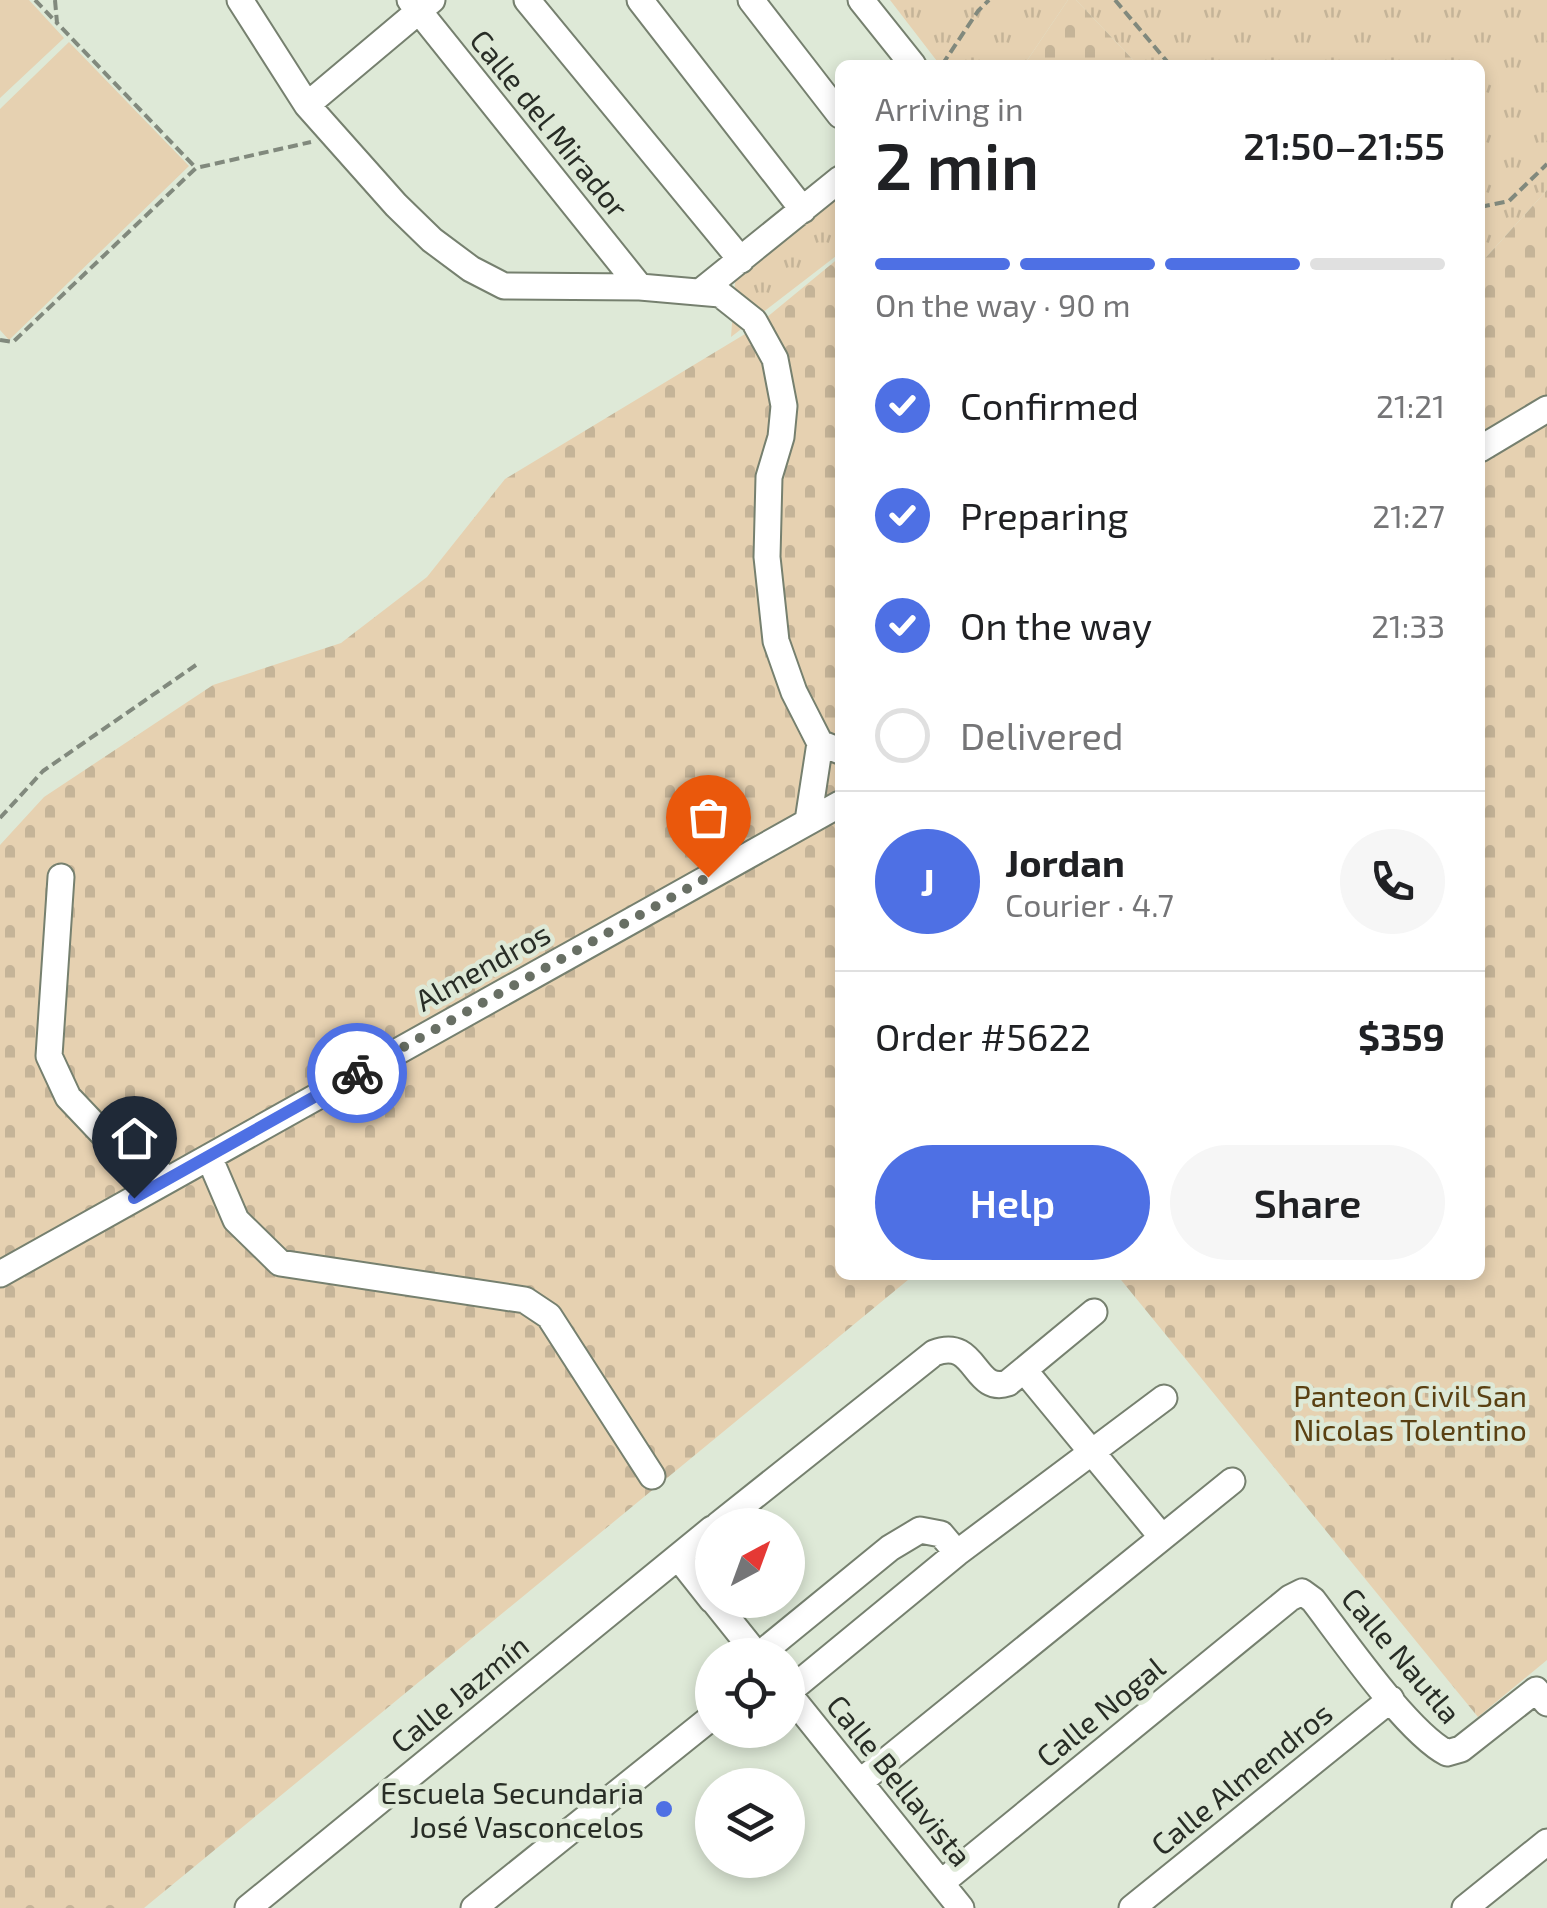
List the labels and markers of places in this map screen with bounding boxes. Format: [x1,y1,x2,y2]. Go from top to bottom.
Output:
pin [666,775,751,878]
pin [92,1096,177,1199]
place label: Escuela Secundaria José Vasconcelos [380,1774,644,1844]
marker: Escuela Secundaria José Vasconcelos [653,1798,675,1820]

